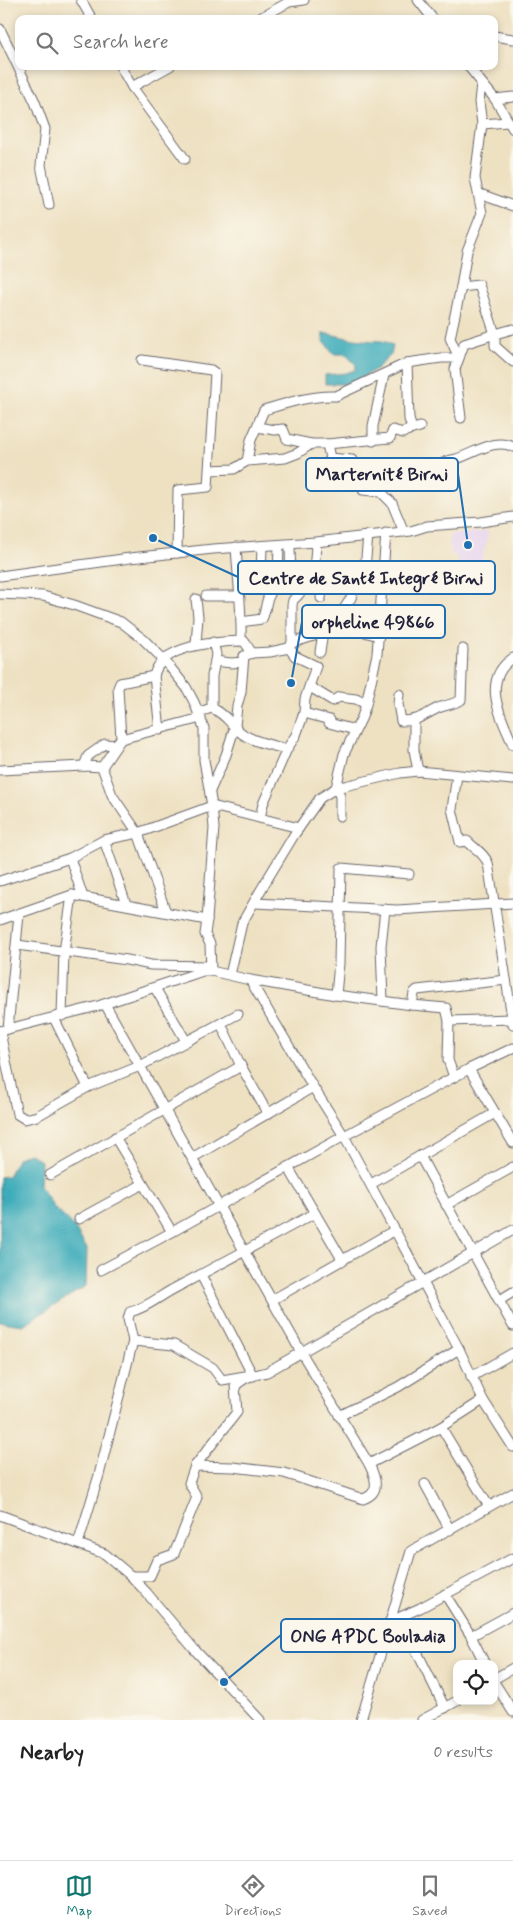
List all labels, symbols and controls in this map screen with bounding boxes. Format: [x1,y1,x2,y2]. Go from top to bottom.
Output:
search box [15,15,498,70]
icon: search [33,29,61,57]
text: Search here [73,30,169,55]
callout: Marternité Birni [306,458,458,491]
text: Marternité Birni [316,463,448,487]
callout: Centre de Santé Integré Birni [238,561,495,594]
text: Centre de Santé Integré Birni [249,567,483,593]
callout: orpheline 49866 [302,605,445,638]
text: orpheline 49866 [312,611,434,635]
callout: ONG APDC Bouladia [281,1619,455,1652]
text: ONG APDC Bouladia [290,1625,446,1649]
map controls [453,1660,498,1705]
button: locate [453,1660,498,1705]
text: Nearby [20,1739,84,1767]
text: 0 results [433,1742,493,1763]
tab: Map [65,1872,93,1920]
tab: Directions [224,1872,282,1920]
tab: Saved [412,1872,448,1920]

